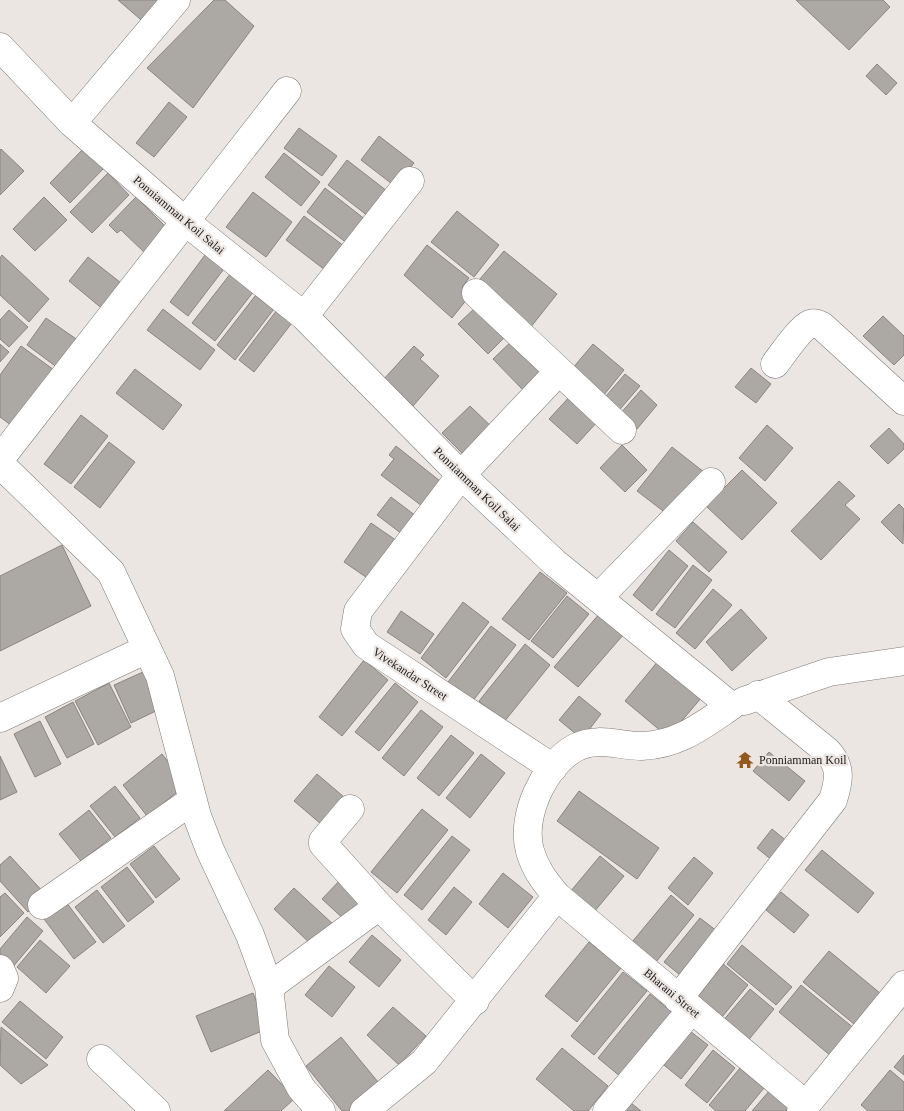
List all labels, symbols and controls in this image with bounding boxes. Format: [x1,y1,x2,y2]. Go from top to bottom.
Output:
street label: Ponniamman Koil Salai [131,173,228,258]
street label: Ponniamman Koil Salai [431,444,524,534]
street label: Vivekandar Street [370,645,451,704]
temple icon: Ponniamman Koil [735,750,755,770]
place label: Ponniamman Koil [759,753,847,767]
street label: Bharani Street [641,965,703,1021]

